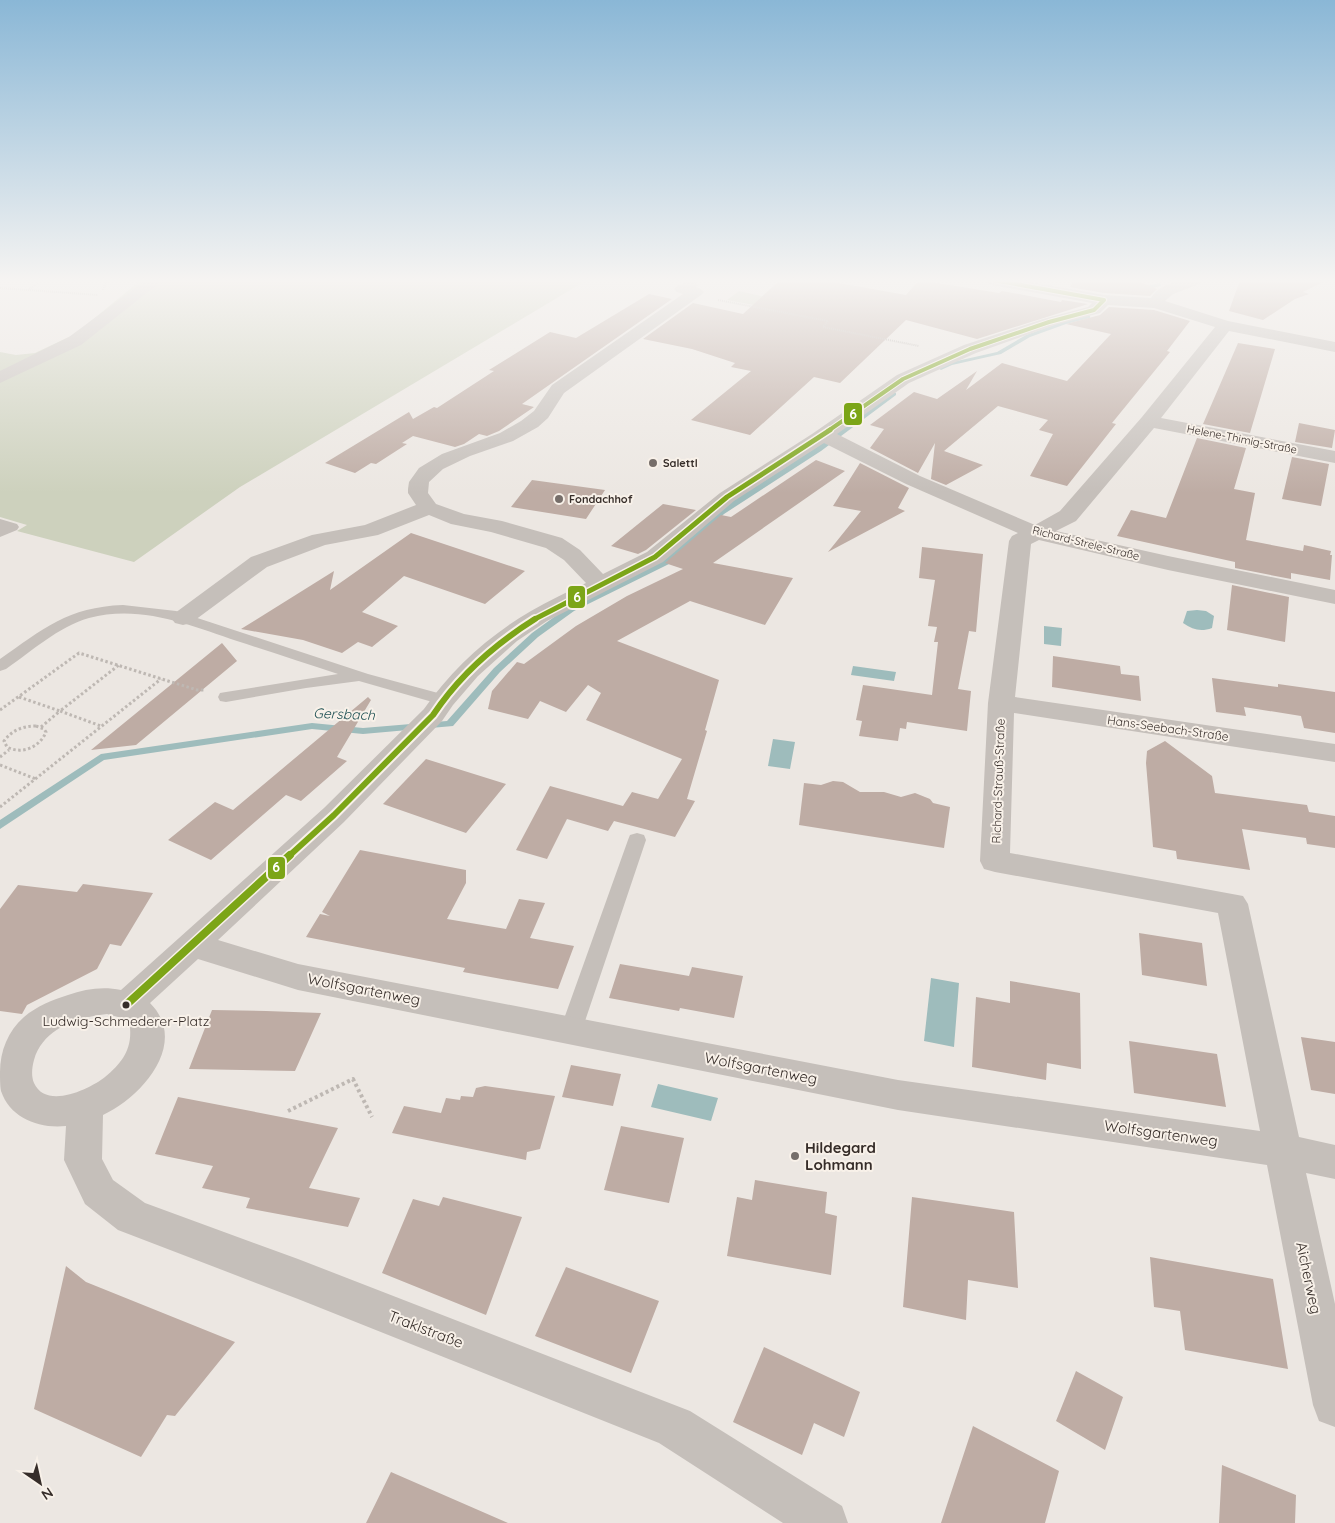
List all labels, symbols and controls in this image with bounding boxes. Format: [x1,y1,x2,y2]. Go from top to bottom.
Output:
line badge: 6 [843,402,863,426]
text: 6 [849,405,857,423]
street label: Helene-Thimig-Straße [1186,421,1298,457]
place label: Salettl [663,456,698,470]
marker: Salettl [647,457,659,469]
place label: Fondachhof [569,492,633,506]
marker: Fondachhof [553,493,565,505]
street label: Richard-Strele-Straße [1031,523,1141,563]
line badge: 6 [567,585,586,609]
text: 6 [573,588,581,606]
water label: Gersbach [313,704,376,724]
street label: Hans-Seebach-Straße [1106,712,1230,744]
street label: Richard-Strauß-Straße [988,718,1008,844]
line badge: 6 [267,856,286,880]
text: 6 [272,858,280,876]
street label: Wolfsgartenweg [306,969,422,1009]
marker: Ludwig-Schmederer-Platz [121,1000,131,1010]
place label: Ludwig-Schmederer-Platz [42,1012,210,1030]
street label: Wolfsgartenweg [703,1048,819,1088]
street label: Wolfsgartenweg [1103,1116,1219,1150]
place label: Hildegard Lohmann [805,1138,876,1174]
marker: Hildegard Lohmann [789,1150,801,1162]
street label: Aicherweg [1292,1240,1326,1316]
street label: Traklstraße [386,1306,466,1352]
north arrow [15,1458,65,1508]
text: N [38,1483,57,1504]

